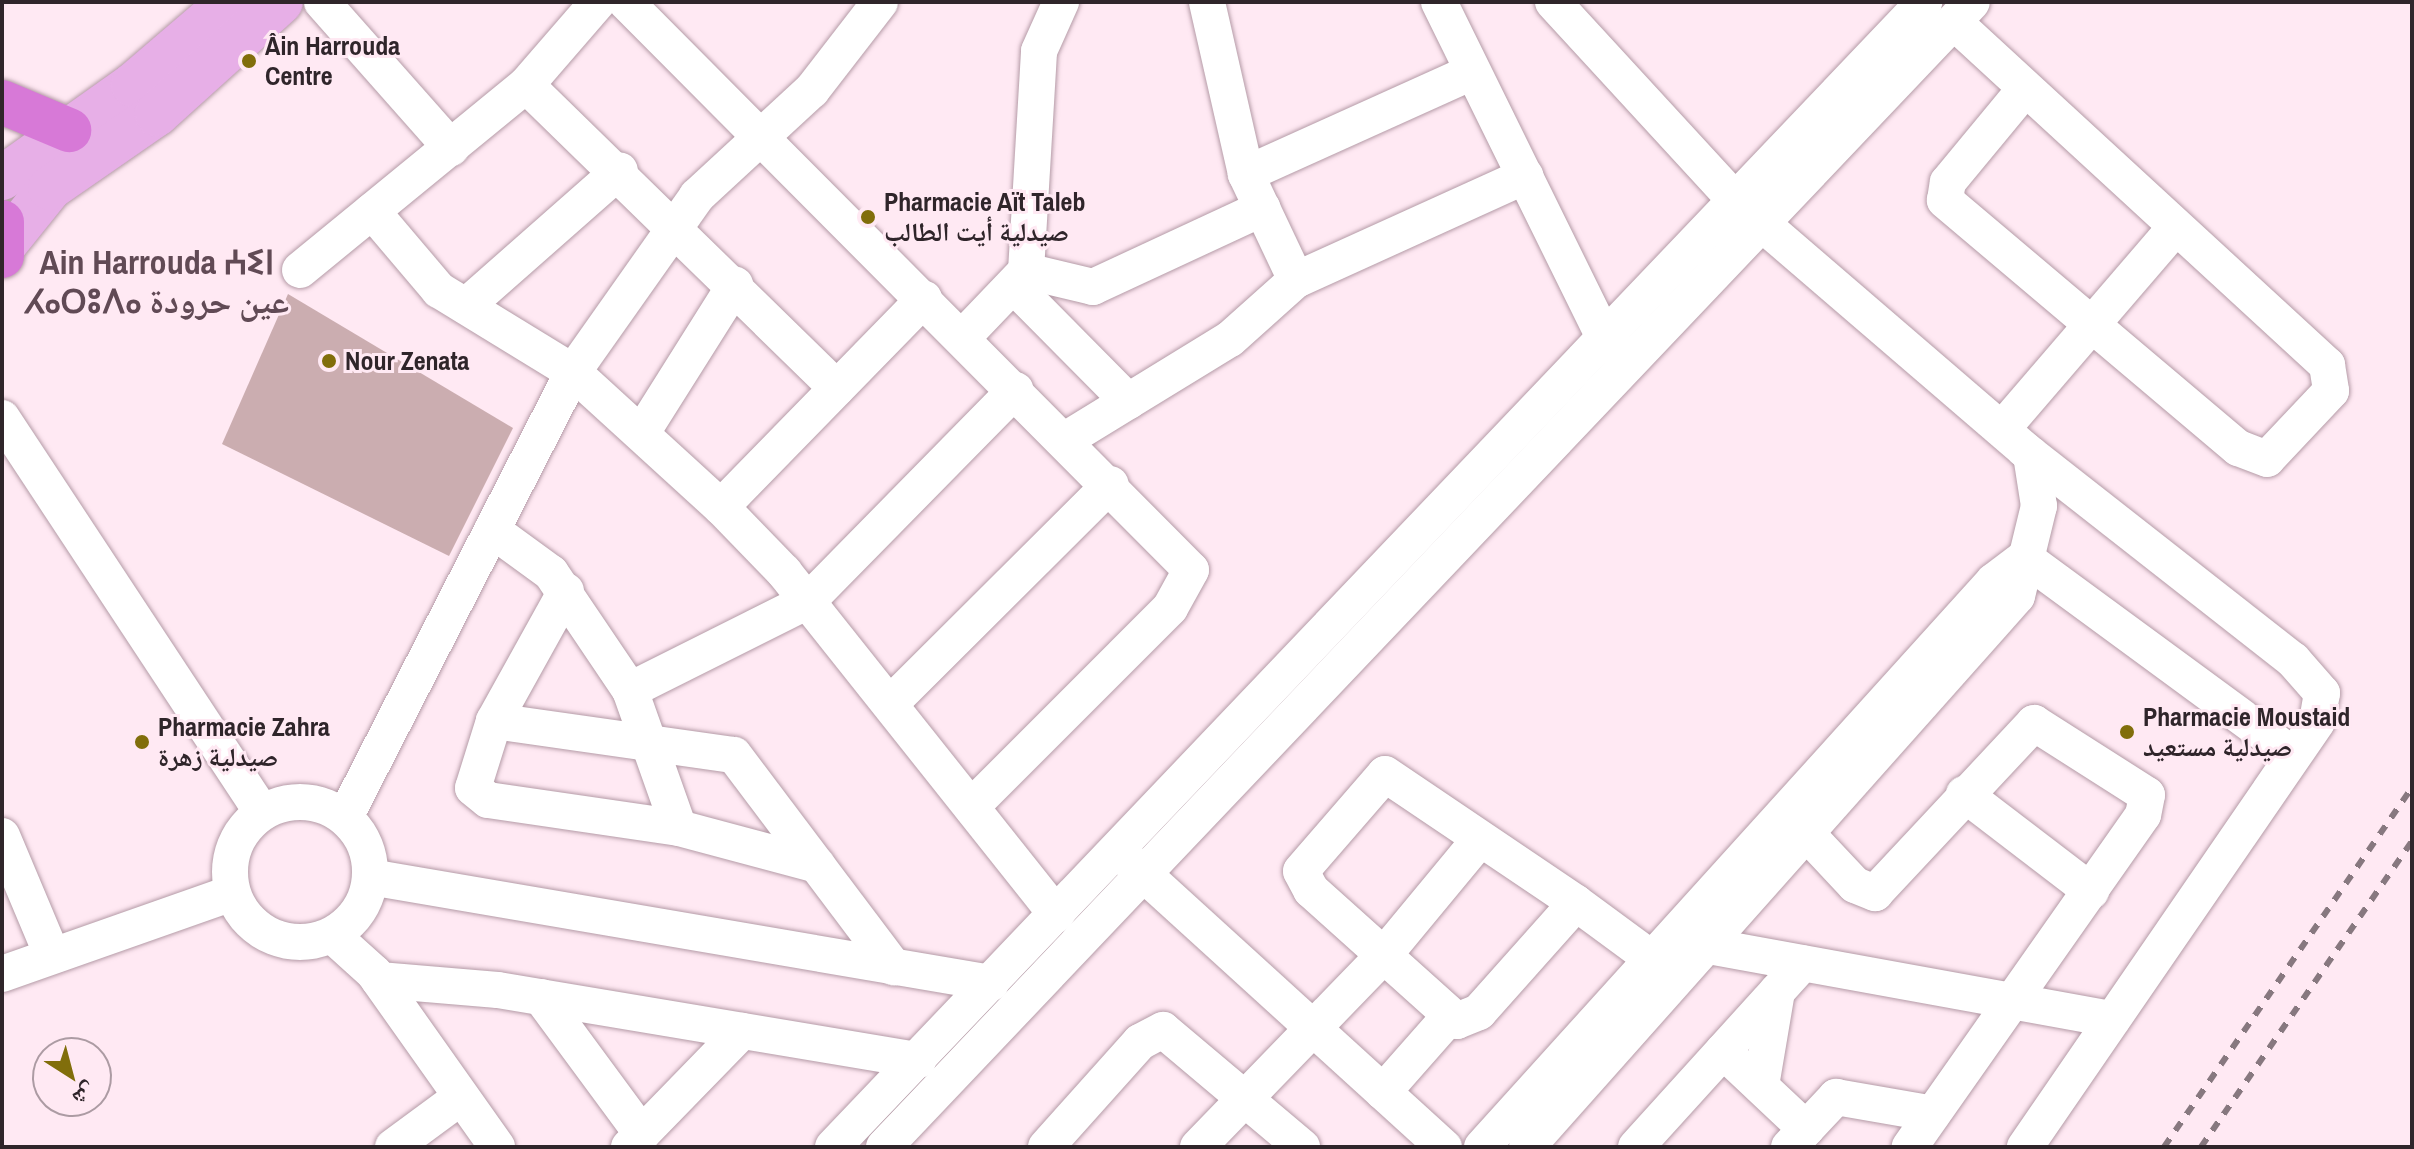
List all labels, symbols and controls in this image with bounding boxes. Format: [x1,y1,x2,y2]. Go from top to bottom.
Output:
place label: Âin Harrouda Centre [265,30,400,92]
marker: Âin Harrouda Centre [240,52,258,70]
place label: Pharmacie Aït Taleb صيدلية أيت الطالب [884,186,1086,248]
marker: Pharmacie Aït Taleb صيدلية أيت الطالب [859,208,877,226]
district label: Ain Harrouda ⵄⵉⵏ ⵃⴰⵔⵓⴷⴰ عين حرودة [25,242,289,322]
place label: Nour Zenata [345,345,469,377]
marker: Nour Zenata [320,352,338,370]
place label: Pharmacie Moustaid صيدلية مستعيد [2143,701,2350,762]
place label: Pharmacie Zahra صيدلية زهرة [158,711,330,772]
marker: Pharmacie Moustaid صيدلية مستعيد [2118,723,2136,741]
marker: Pharmacie Zahra صيدلية زهرة [133,733,151,751]
north arrow [32,1037,112,1117]
text: ش [67,1076,103,1114]

